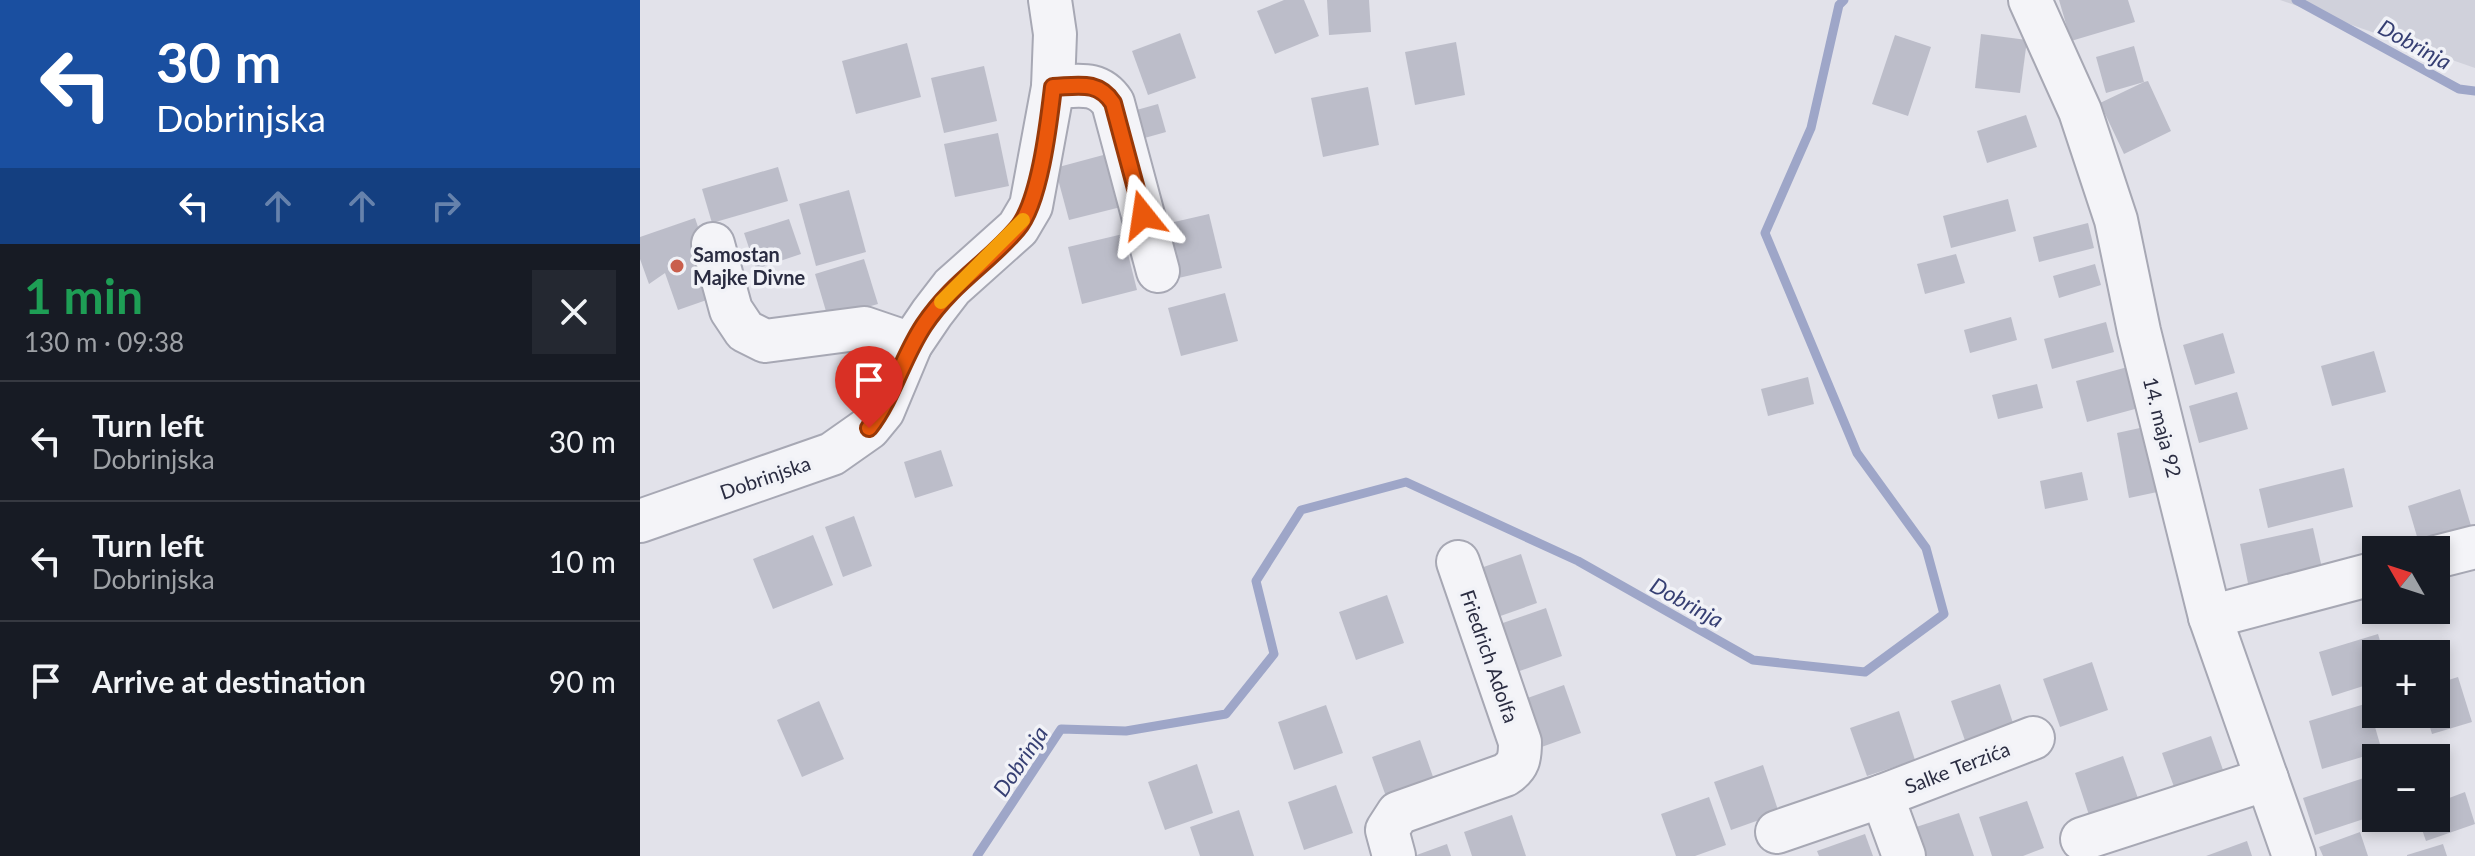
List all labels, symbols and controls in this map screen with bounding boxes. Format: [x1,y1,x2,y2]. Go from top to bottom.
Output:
water label: Dobrinja [2374,13,2456,75]
text: 30 m [156,28,281,95]
icon: left [24,32,128,136]
text: Dobrinjska [156,96,326,140]
position arrow [1101,173,1185,257]
icon: left [172,184,216,228]
icon: ahead [256,184,300,228]
icon: ahead [340,184,384,228]
icon: right [424,184,468,228]
place label: Samostan Majke Divne [693,242,806,289]
marker: Samostan Majke Divne [668,257,686,275]
text: 1 min [24,267,143,324]
button: close [532,270,616,354]
text: 130 m · 09:38 [24,326,184,358]
pin [835,346,903,428]
icon: arrive [847,358,891,402]
street label: 14. maja 92 [2139,374,2187,480]
text: Turn left [92,407,204,443]
icon: left [24,419,68,463]
text: 30 m [549,423,616,459]
text: Dobrinjska [92,443,215,475]
street label: Dobrinjska [716,450,814,504]
text: Turn left [92,527,204,563]
north arrow [2362,536,2450,624]
map controls [2362,536,2450,832]
icon: left [24,539,68,583]
text: 10 m [549,543,616,579]
text: Dobrinjska [92,563,215,595]
water label: Dobrinja [1646,571,1728,633]
street label: Friedrich Adolfa [1456,586,1524,726]
button: + [2362,640,2450,728]
icon: arrive [24,659,68,703]
text: Arrive at destination [92,663,366,699]
text: 90 m [549,663,616,699]
water label: Dobrinja [987,721,1053,801]
street label: Salke Terzića [1901,736,2013,798]
button: − [2362,744,2450,832]

